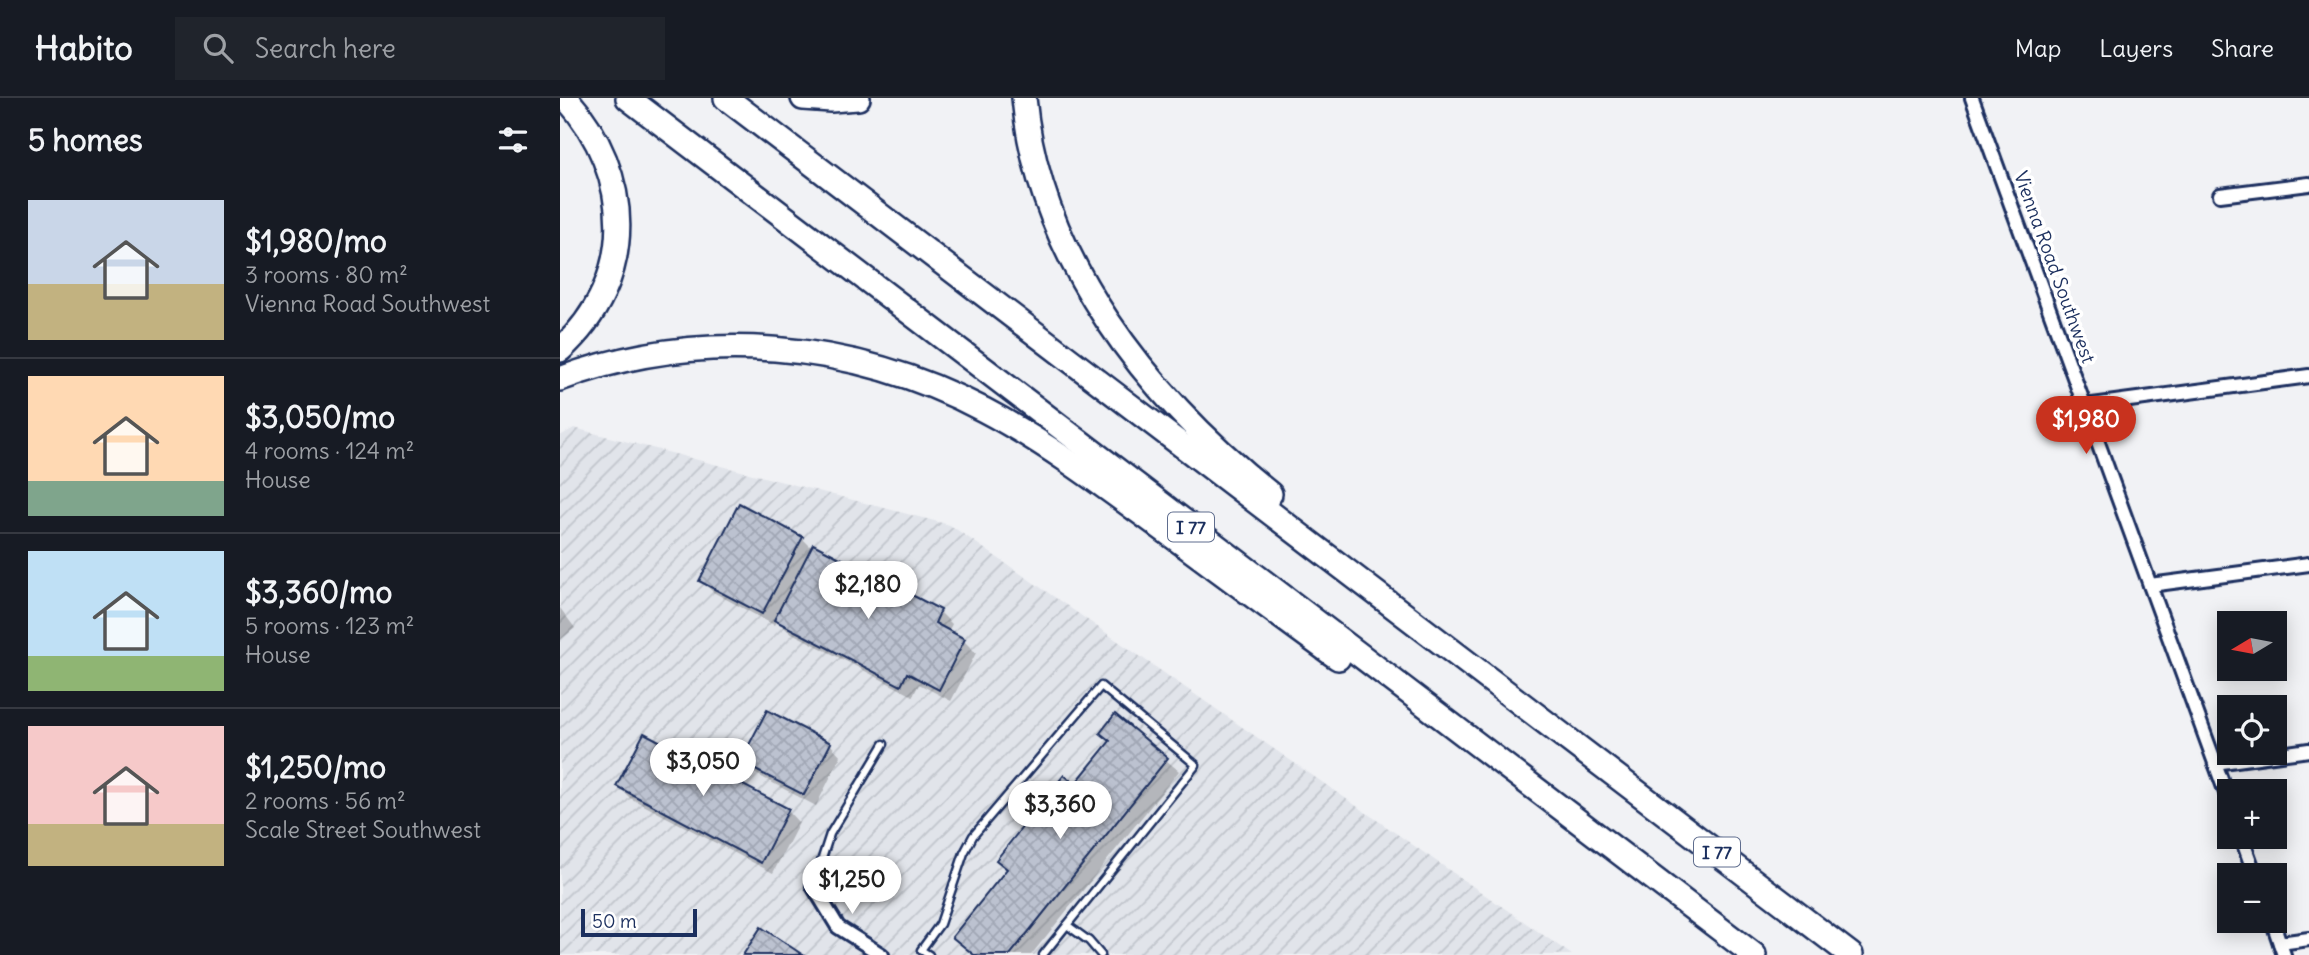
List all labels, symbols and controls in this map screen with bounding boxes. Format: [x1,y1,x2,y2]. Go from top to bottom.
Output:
search box [175,17,665,80]
text: Habito [35,27,133,69]
icon: search [199,29,237,67]
text: Search here [255,32,396,65]
text: Map [2015,33,2061,63]
text: Layers [2099,33,2173,63]
text: Share [2211,33,2274,63]
text: 5 homes [28,121,143,159]
icon: filters [494,121,532,159]
street label: Vienna Road Southwest [2009,168,2101,366]
text: $1,980/mo [245,222,387,260]
icon: home [84,228,168,312]
text: 3 rooms · 80 m² [245,260,408,289]
text: Vienna Road Southwest [245,289,490,318]
pin: $1,980 [2029,396,2143,456]
text: $3,050/mo [245,398,395,436]
icon: home [84,404,168,488]
text: $1,980 [2052,404,2120,433]
text: 4 rooms · 124 m² [245,436,414,465]
text: House [245,465,311,494]
road number: I 77 [1168,512,1214,542]
pin: $2,180 [811,561,925,621]
text: $2,180 [835,569,901,598]
text: $3,360/mo [245,573,392,611]
icon: home [84,579,168,663]
text: 5 rooms · 123 m² [245,611,414,640]
north arrow [2217,611,2287,681]
map controls [2217,611,2287,933]
text: House [245,640,311,669]
button: locate [2217,695,2287,765]
pin: $3,050 [646,738,760,798]
text: $3,050 [666,746,740,775]
text: $1,250/mo [245,748,386,786]
icon: home [84,754,168,838]
button: + [2217,779,2287,849]
pin: $3,360 [1003,782,1117,841]
text: 2 rooms · 56 m² [245,786,406,815]
text: $3,360 [1024,789,1096,818]
text: Scale Street Southwest [245,815,481,844]
road number: I 77 [1694,838,1740,866]
pin: $1,250 [795,856,909,916]
button: − [2217,863,2287,933]
text: $1,250 [818,864,886,893]
scale bar [581,906,696,938]
text: 50 m [592,909,637,933]

